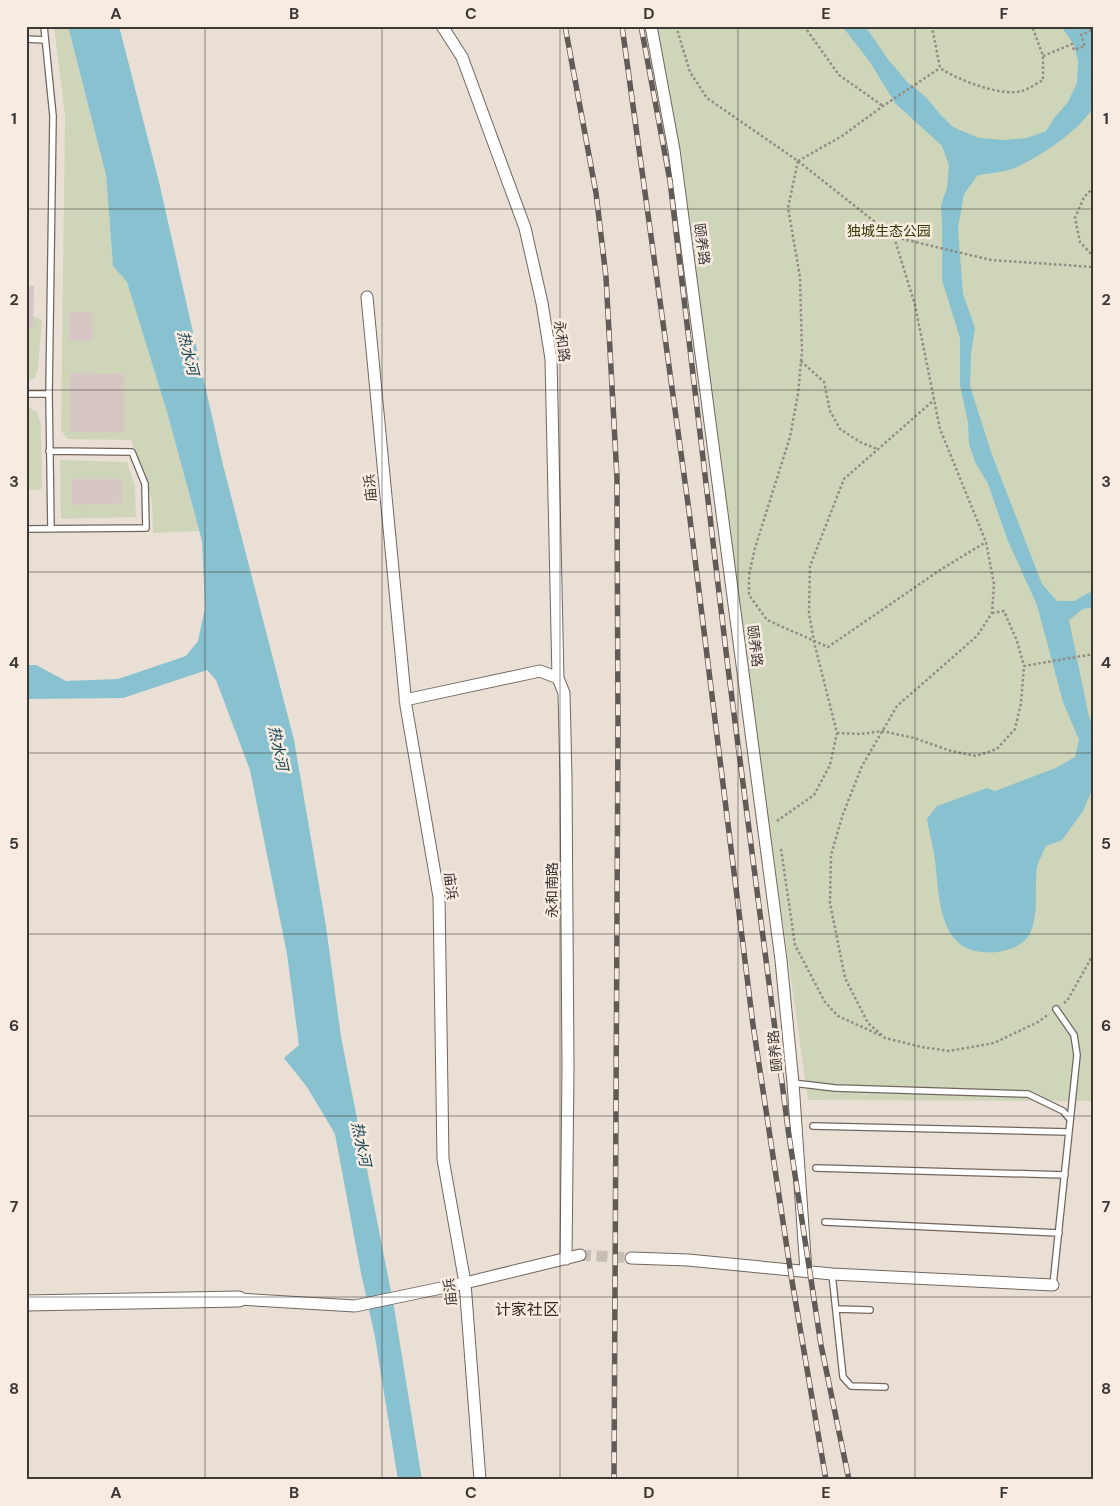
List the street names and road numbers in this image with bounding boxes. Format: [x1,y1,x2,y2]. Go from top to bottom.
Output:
street label: 颐养路 [690,222,714,266]
street label: 永和路 [550,319,574,363]
street label: 庙浜 [360,473,380,503]
street label: 颐养路 [743,624,767,668]
street label: 永和南路 [543,862,561,918]
street label: 庙浜 [440,871,462,901]
street label: 颐养路 [764,1029,786,1073]
street label: 庙浜 [440,1277,460,1307]

